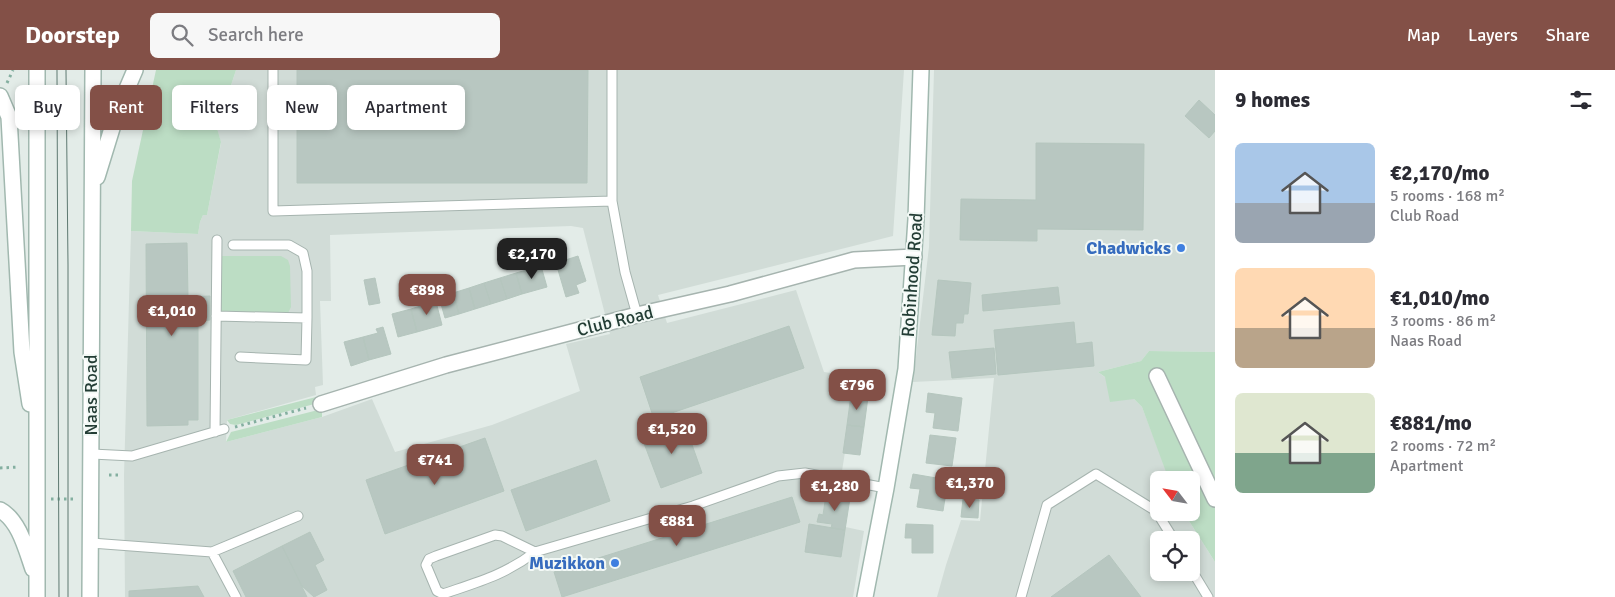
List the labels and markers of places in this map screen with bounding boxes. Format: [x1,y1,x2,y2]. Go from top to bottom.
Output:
place label: Chadwicks [1086,237,1171,259]
pin: €2,170 [491,238,573,280]
marker: Chadwicks [1175,242,1187,254]
pin: €898 [397,274,457,316]
pin: €1,010 [131,294,213,337]
pin: €796 [827,368,887,411]
pin: €1,520 [631,412,713,455]
pin: €741 [405,444,465,486]
pin: €1,370 [929,466,1011,509]
pin: €1,280 [794,470,876,512]
pin: €881 [647,504,707,547]
place label: Muzikkon [529,552,605,574]
marker: Muzikkon [609,557,621,569]

